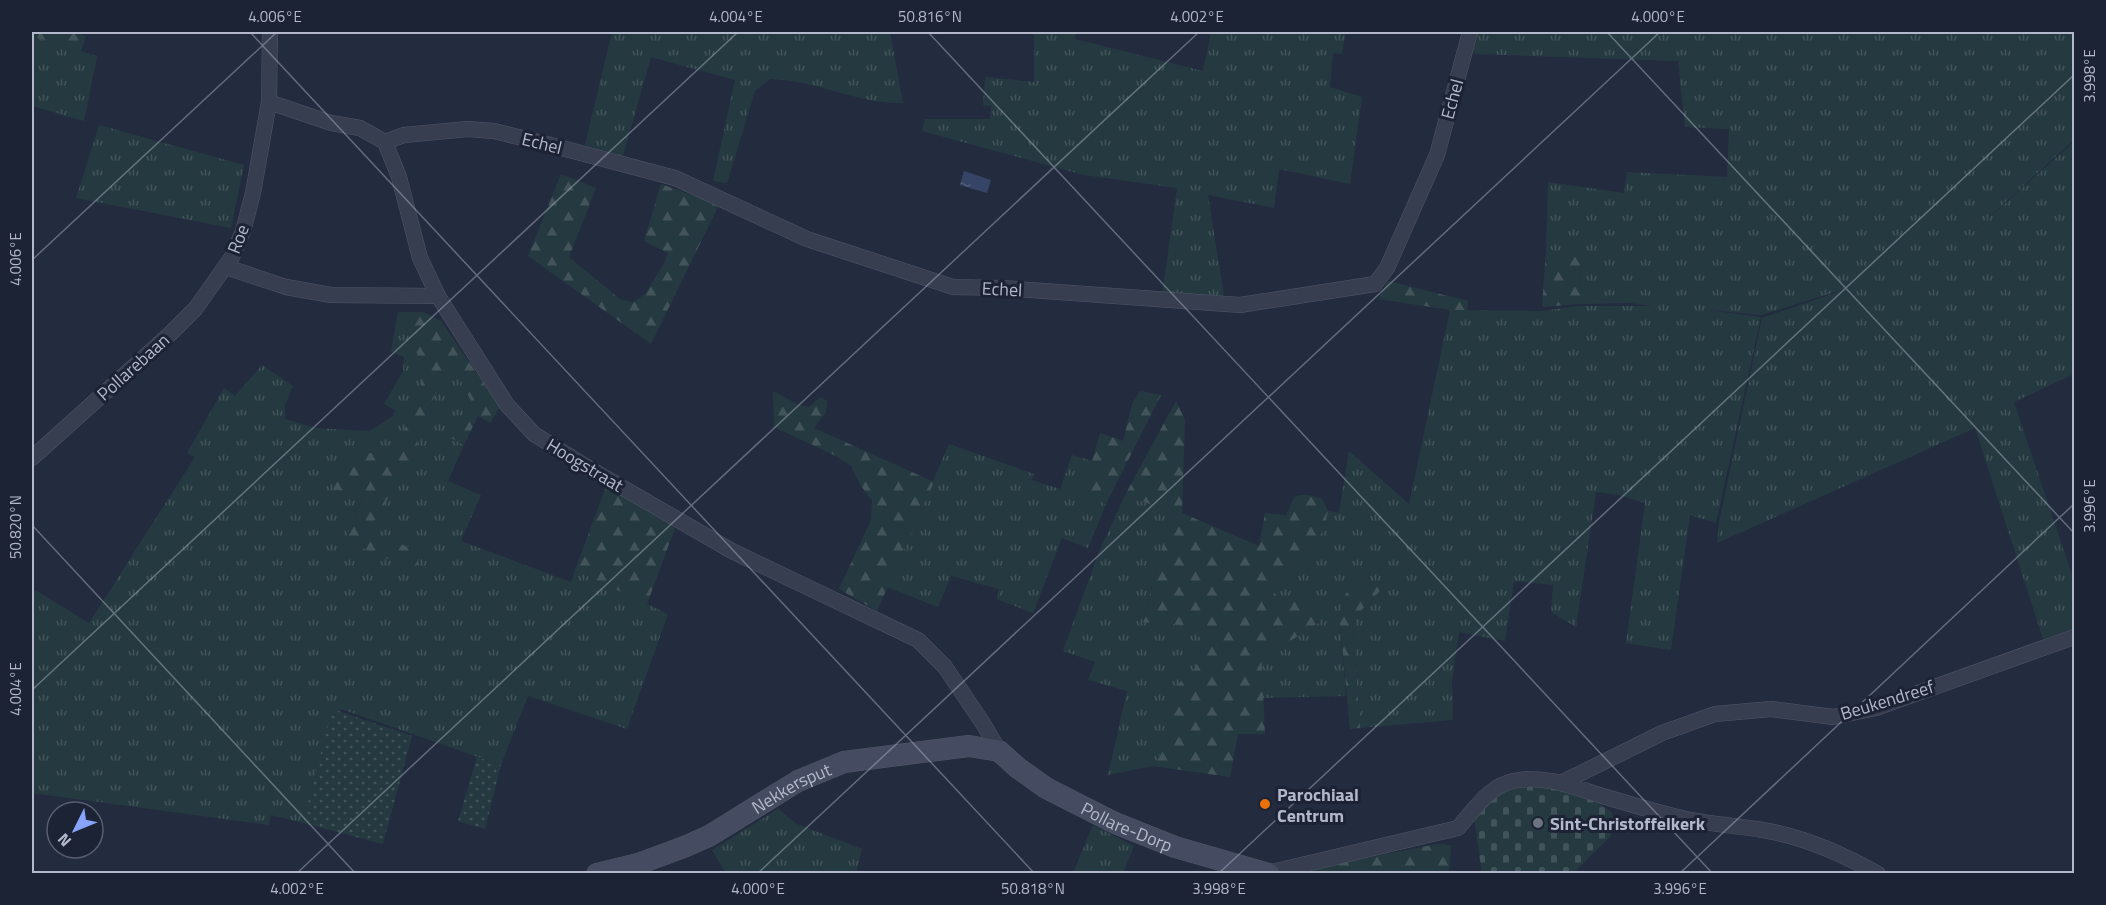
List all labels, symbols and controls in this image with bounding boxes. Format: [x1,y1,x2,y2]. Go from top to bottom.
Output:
text: 4.006°E [248,5,302,28]
text: 4.004°E [709,5,763,28]
text: 50.816°N [898,5,962,28]
text: 4.002°E [1170,5,1224,28]
text: 4.000°E [1631,5,1685,28]
text: 3.998°E [2078,49,2101,103]
street label: Echel [1434,76,1470,122]
street label: Echel [519,125,565,161]
street label: Roe [220,220,256,258]
text: 4.006°E [4,232,27,286]
street label: Echel [981,274,1023,304]
street label: Pollarebaan [91,327,175,407]
street label: Hoogstraat [541,431,629,499]
text: 3.996°E [2078,479,2101,533]
text: 50.820°N [4,495,27,559]
text: 4.004°E [4,662,27,716]
street label: Beukendreef [1837,673,1937,727]
street label: Nekkersput [746,755,836,820]
place label: Parochiaal Centrum [1277,781,1359,829]
street label: Pollare-Dorp [1076,795,1177,858]
marker: Parochiaal Centrum [1258,797,1272,811]
north arrow [45,800,105,860]
place label: Sint-Christoffelkerk [1550,810,1706,837]
marker: Sint-Christoffelkerk [1531,816,1545,830]
text: N [51,828,77,852]
text: 4.002°E [270,877,324,900]
text: 4.000°E [731,877,785,900]
text: 50.818°N [1001,877,1065,900]
text: 3.998°E [1192,877,1246,900]
text: 3.996°E [1653,877,1707,900]

